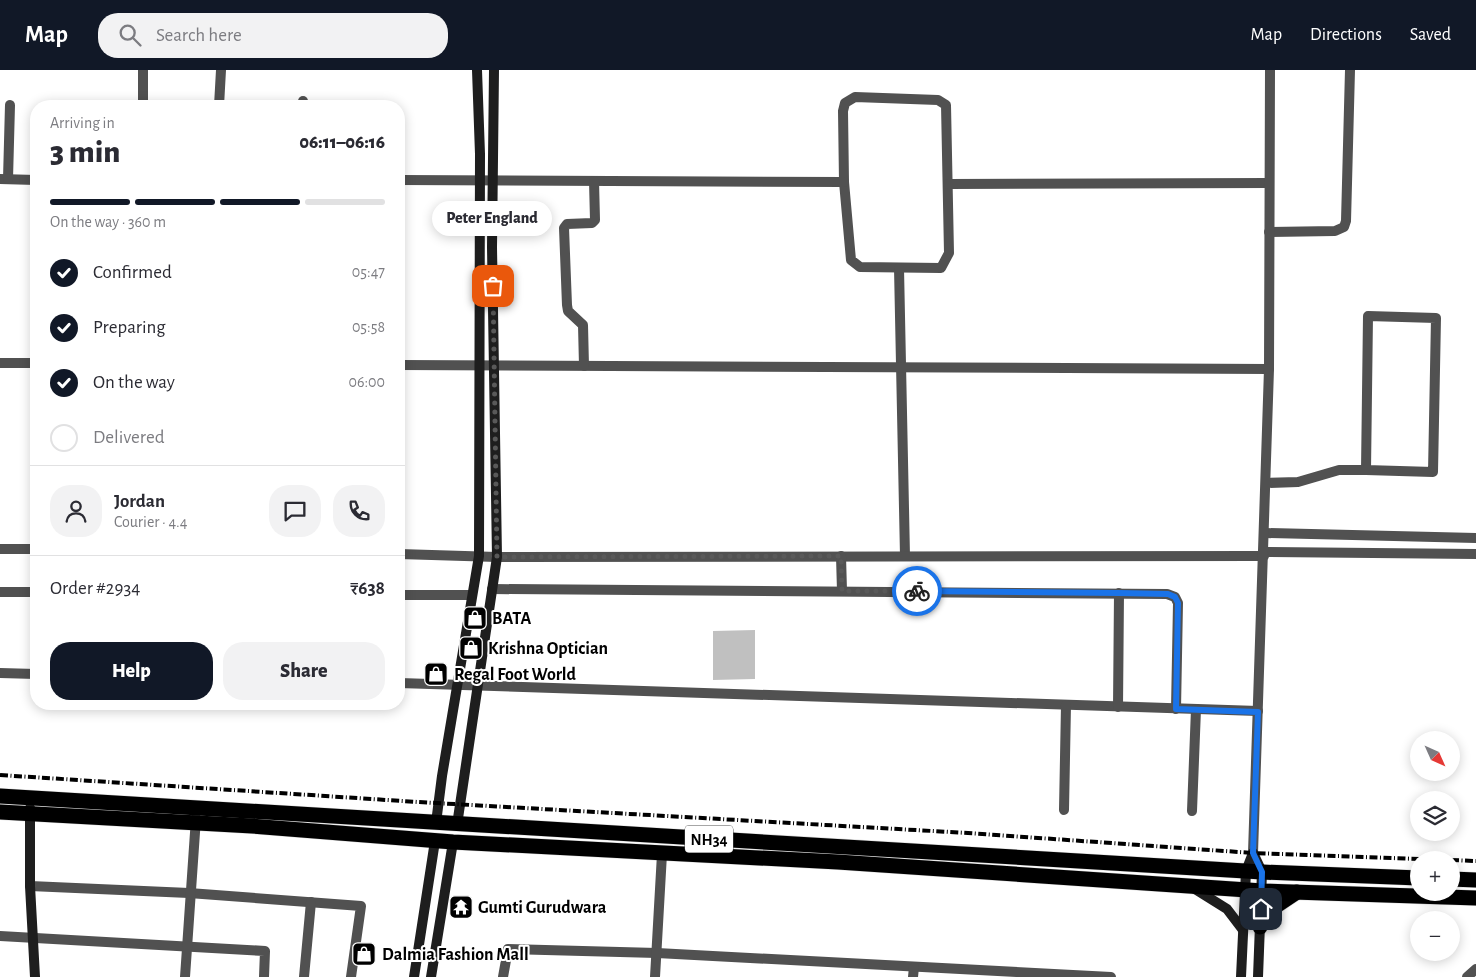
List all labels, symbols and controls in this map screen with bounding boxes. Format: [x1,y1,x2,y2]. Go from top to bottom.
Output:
search box [98,13,448,58]
icon: search [116,21,144,49]
text: Map [25,23,68,47]
text: Search here [156,26,242,45]
text: Map [1251,26,1282,44]
text: Directions [1310,26,1382,44]
text: Saved [1410,26,1451,44]
text: Arriving in [50,115,115,131]
text: 06:11–06:16 [299,133,385,152]
text: 3 min [50,136,120,168]
callout: Peter England [433,201,553,236]
text: Peter England [446,210,538,226]
text: On the way · 360 m [50,214,166,230]
icon: check [50,259,78,287]
text: Confirmed [93,263,172,282]
text: 05:47 [352,264,385,280]
pin [472,265,514,307]
icon: bag [479,272,507,300]
icon: check [50,314,78,342]
text: Preparing [93,318,166,337]
text: 05:58 [352,319,385,335]
icon: check [50,369,78,397]
text: On the way [93,373,175,392]
text: 06:00 [348,374,385,390]
text: Delivered [93,428,165,447]
button: person [50,485,102,537]
button: chat [269,485,321,537]
button: phone [333,485,385,537]
text: Jordan [114,492,165,511]
text: Courier · 4.4 [114,514,187,530]
courier [892,566,942,616]
icon: bike [903,577,931,605]
text: Order #2934 [50,579,140,598]
text: ₹638 [350,579,385,598]
shop icon: BATA [462,605,488,631]
place label: BATA [492,610,531,628]
shop icon: Krishna Optician [458,635,484,661]
place label: Krishna Optician [488,640,608,658]
button: Help [50,642,213,700]
button: Share [223,642,385,700]
shop icon: Regal Foot World [423,661,449,687]
place label: Regal Foot World [454,666,577,684]
north arrow [1410,731,1460,781]
map controls [1410,731,1460,961]
button: layers [1410,791,1460,841]
road number: NH34 [685,826,733,852]
button: + [1410,851,1460,901]
pin [1240,888,1282,930]
temple icon: Gumti Gurudwara [448,894,474,920]
icon: home [1247,895,1275,923]
place label: Gumti Gurudwara [478,899,607,917]
button: − [1410,911,1460,961]
shop icon: Dalmia Fashion Mall [351,941,377,967]
place label: Dalmia Fashion Mall [382,946,529,964]

